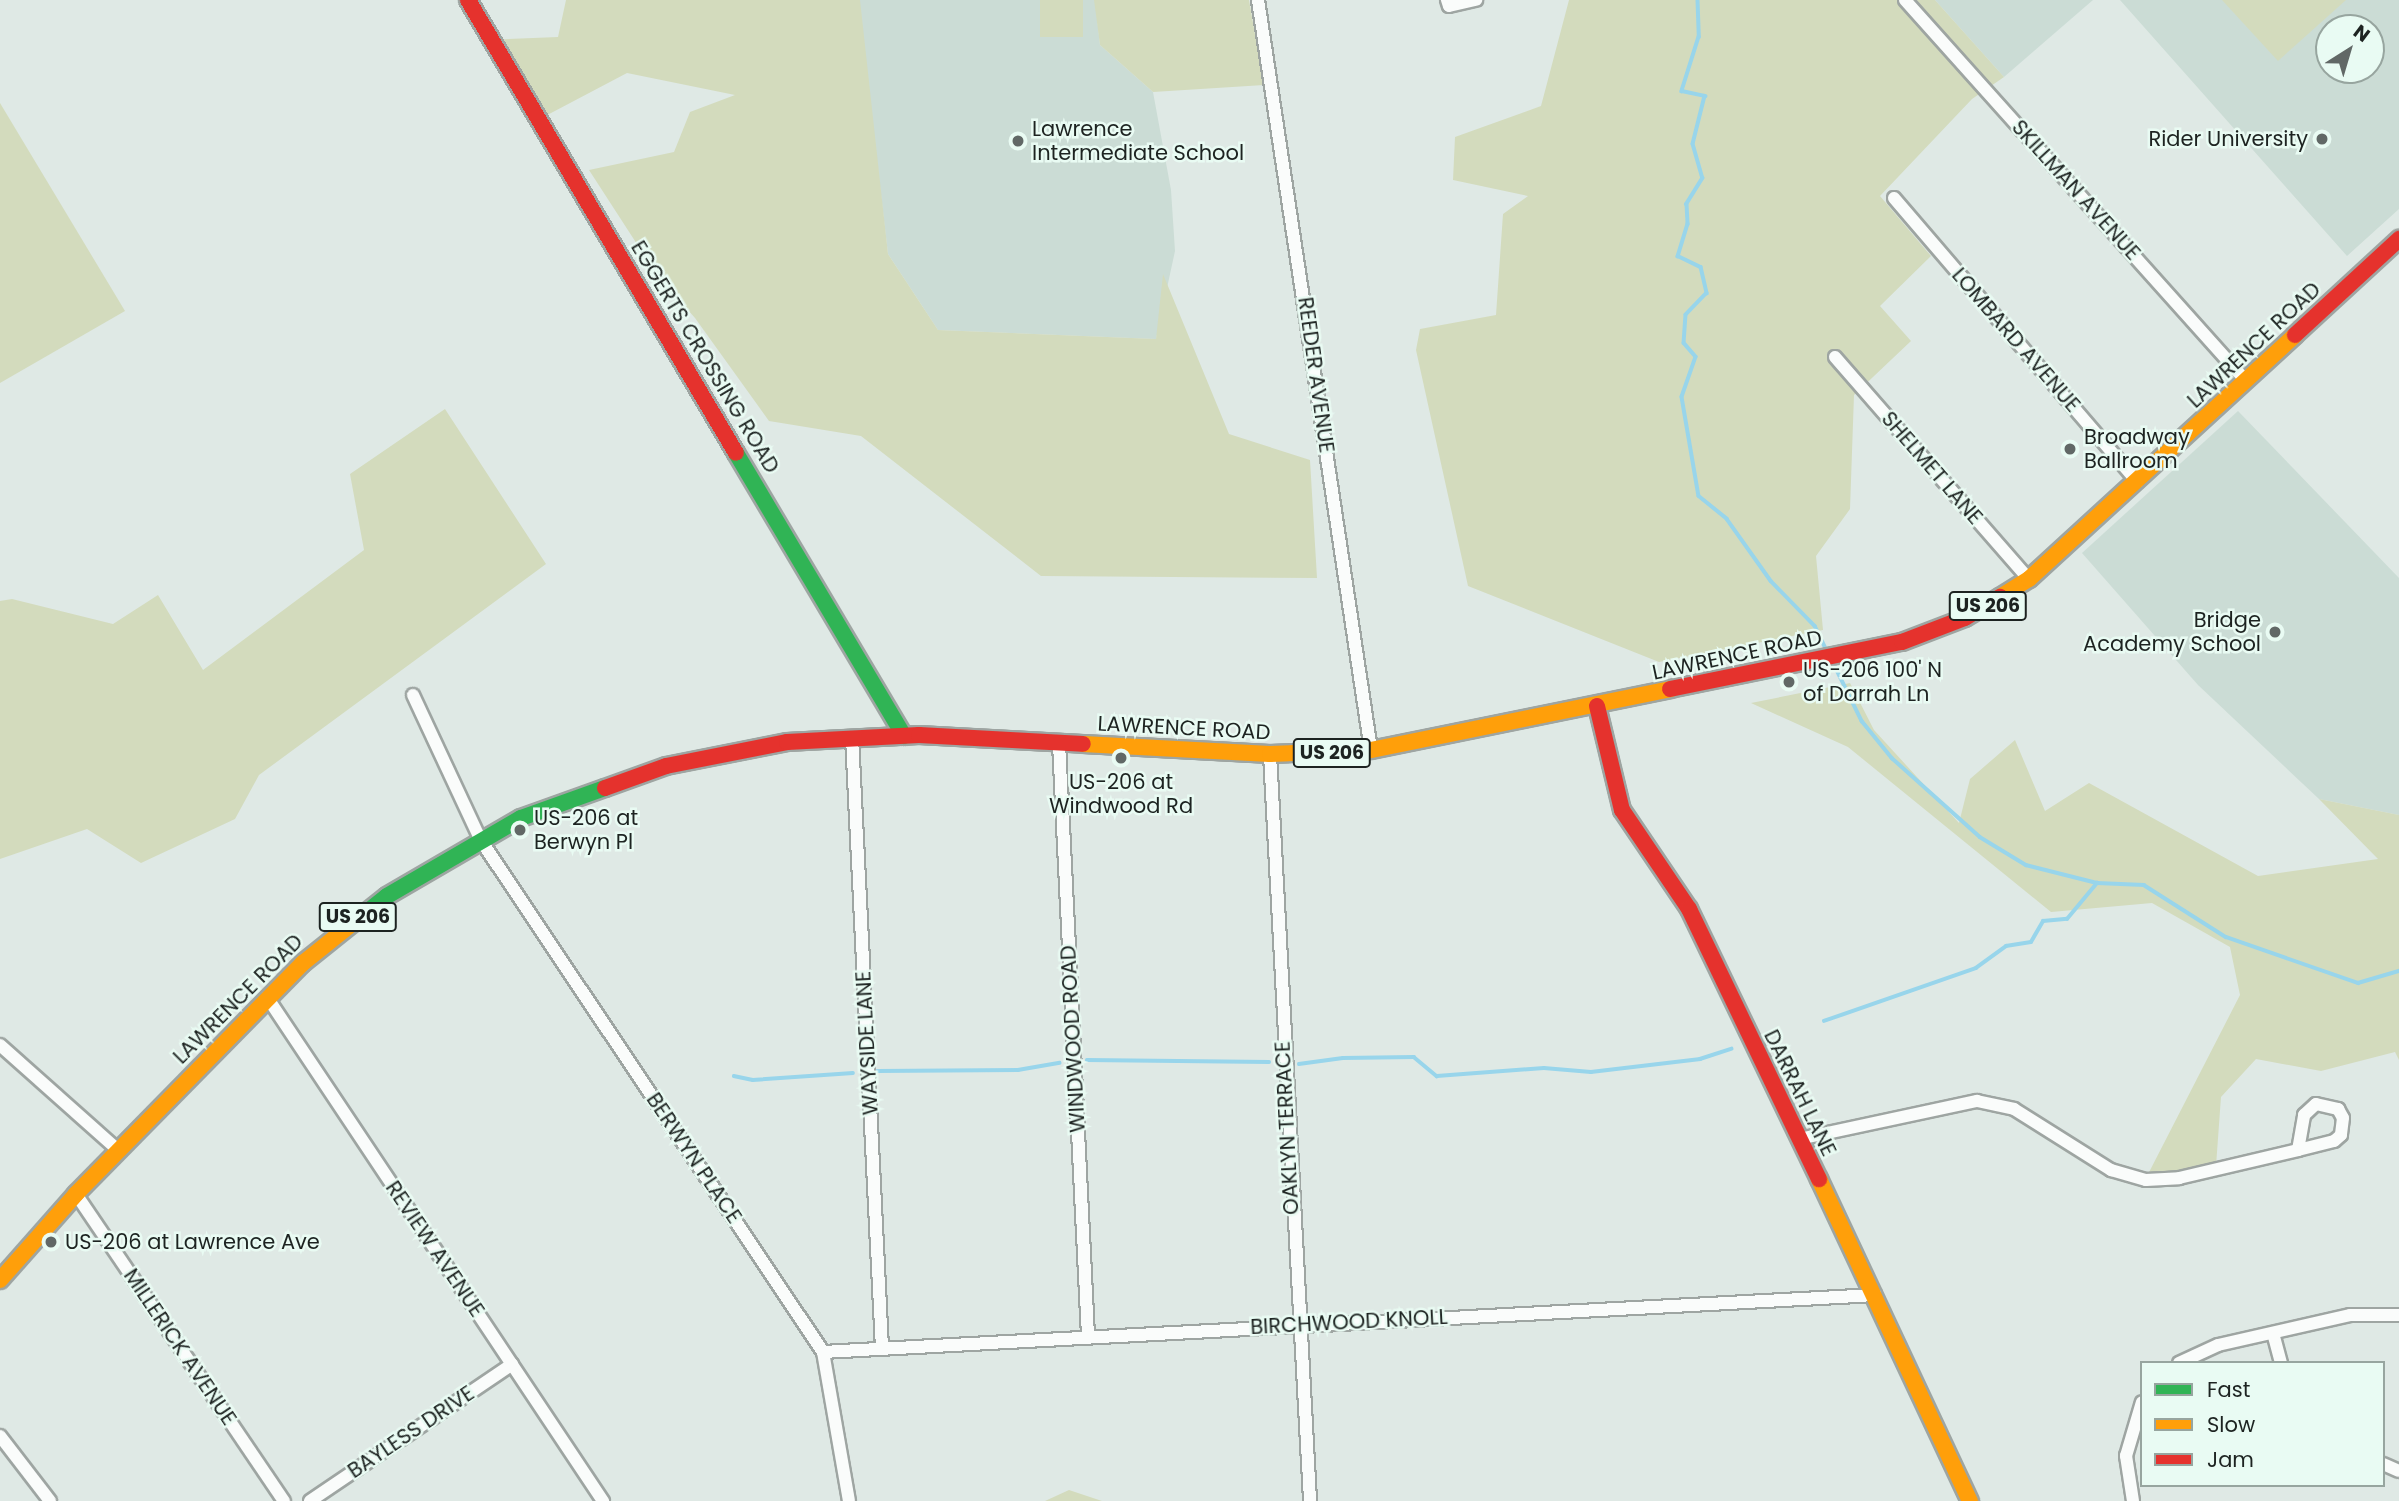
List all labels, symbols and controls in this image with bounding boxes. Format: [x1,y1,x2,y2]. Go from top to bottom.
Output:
north arrow [2315,14,2385,84]
text: N [2348,18,2376,49]
street label: SKILLMAN AVENUE [2007,115,2145,265]
place label: Lawrence Intermediate School [1032,116,1244,166]
place label: Rider University [2148,126,2308,152]
marker: Rider University [2314,131,2330,147]
marker: Lawrence Intermediate School [1010,133,1026,149]
street label: EGGERTS CROSSING ROAD [626,236,784,478]
street label: LOMBARD AVENUE [1947,263,2085,417]
street label: LAWRENCE ROAD [2182,277,2326,413]
street label: REEDER AVENUE [1293,295,1339,455]
street label: SHELMET LANE [1876,406,1988,530]
place label: Broadway Ballroom [2084,424,2190,474]
marker: Broadway Ballroom [2062,441,2078,457]
road number: US 206 [1948,590,2028,622]
place label: Bridge Academy School [2083,607,2261,657]
marker: Bridge Academy School [2267,624,2283,640]
street label: LAWRENCE ROAD [1650,625,1824,685]
place label: US-206 100' N of Darrah Ln [1803,657,1942,707]
marker: US-206 100' N of Darrah Ln [1781,674,1797,690]
street label: LAWRENCE ROAD [1097,711,1271,745]
road number: US 206 [1292,738,1372,768]
marker: US-206 at Windwood Rd [1113,750,1129,766]
place label: US-206 at Windwood Rd [1049,769,1193,819]
place label: US-206 at Berwyn Pl [534,805,638,855]
marker: US-206 at Berwyn Pl [512,822,528,838]
road number: US 206 [318,902,398,932]
street label: LAWRENCE ROAD [168,929,308,1069]
street label: WINDWOOD ROAD [1056,945,1090,1133]
street label: WAYSIDE LANE [851,970,883,1116]
street label: DARRAH LANE [1759,1026,1841,1160]
street label: OAKLYN TERRACE [1270,1041,1304,1215]
street label: BERWYN PLACE [641,1088,747,1228]
street label: REVIEW AVENUE [380,1176,490,1322]
place label: US-206 at Lawrence Ave [65,1229,320,1255]
marker: US-206 at Lawrence Ave [43,1234,59,1250]
street label: MILLERICK AVENUE [118,1264,242,1430]
street label: BIRCHWOOD KNOLL [1250,1304,1448,1340]
legend [2140,1361,2385,1487]
text: Fast [2207,1375,2250,1404]
street label: BAYLESS DRIVE [343,1380,479,1484]
text: Slow [2207,1410,2255,1439]
text: Jam [2207,1445,2254,1474]

